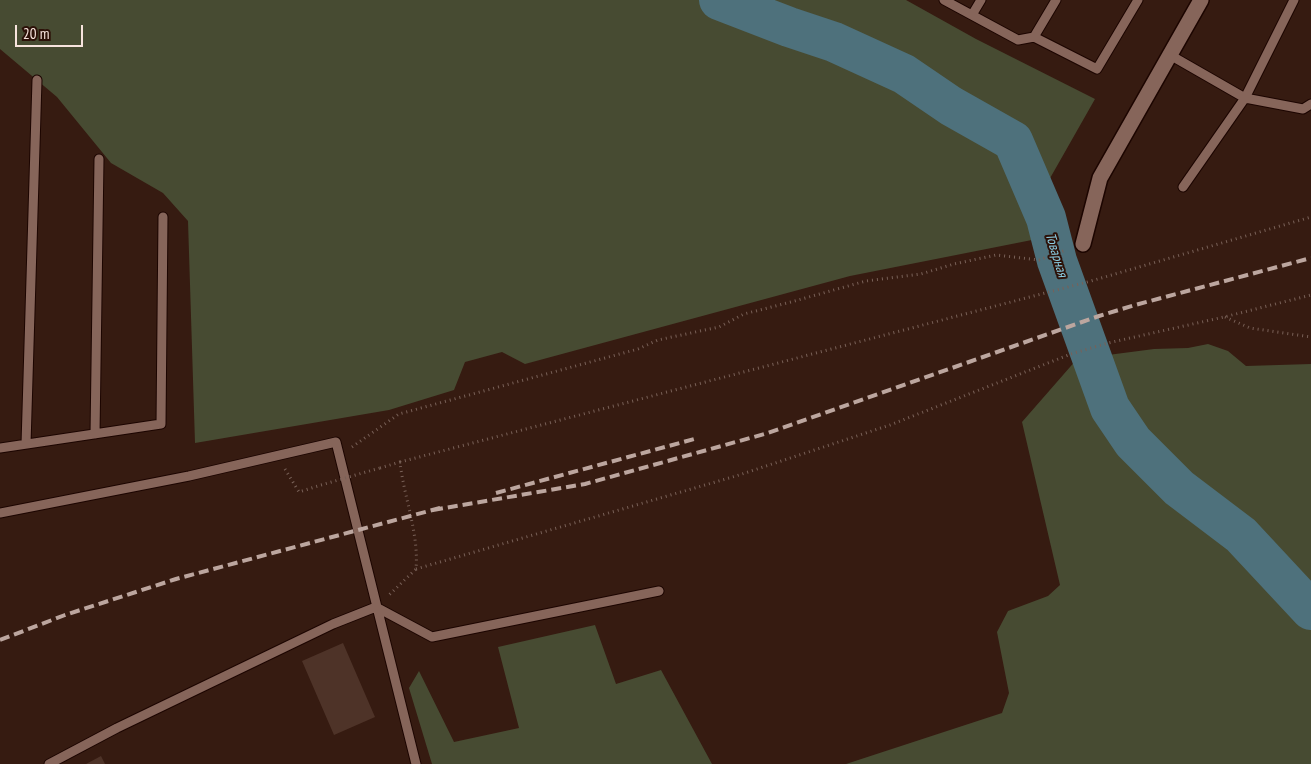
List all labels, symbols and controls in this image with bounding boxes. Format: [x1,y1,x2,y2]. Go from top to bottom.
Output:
scale bar [18,15,85,47]
text: 20 m [23,24,49,43]
water label: Товарная [1041,231,1071,279]

